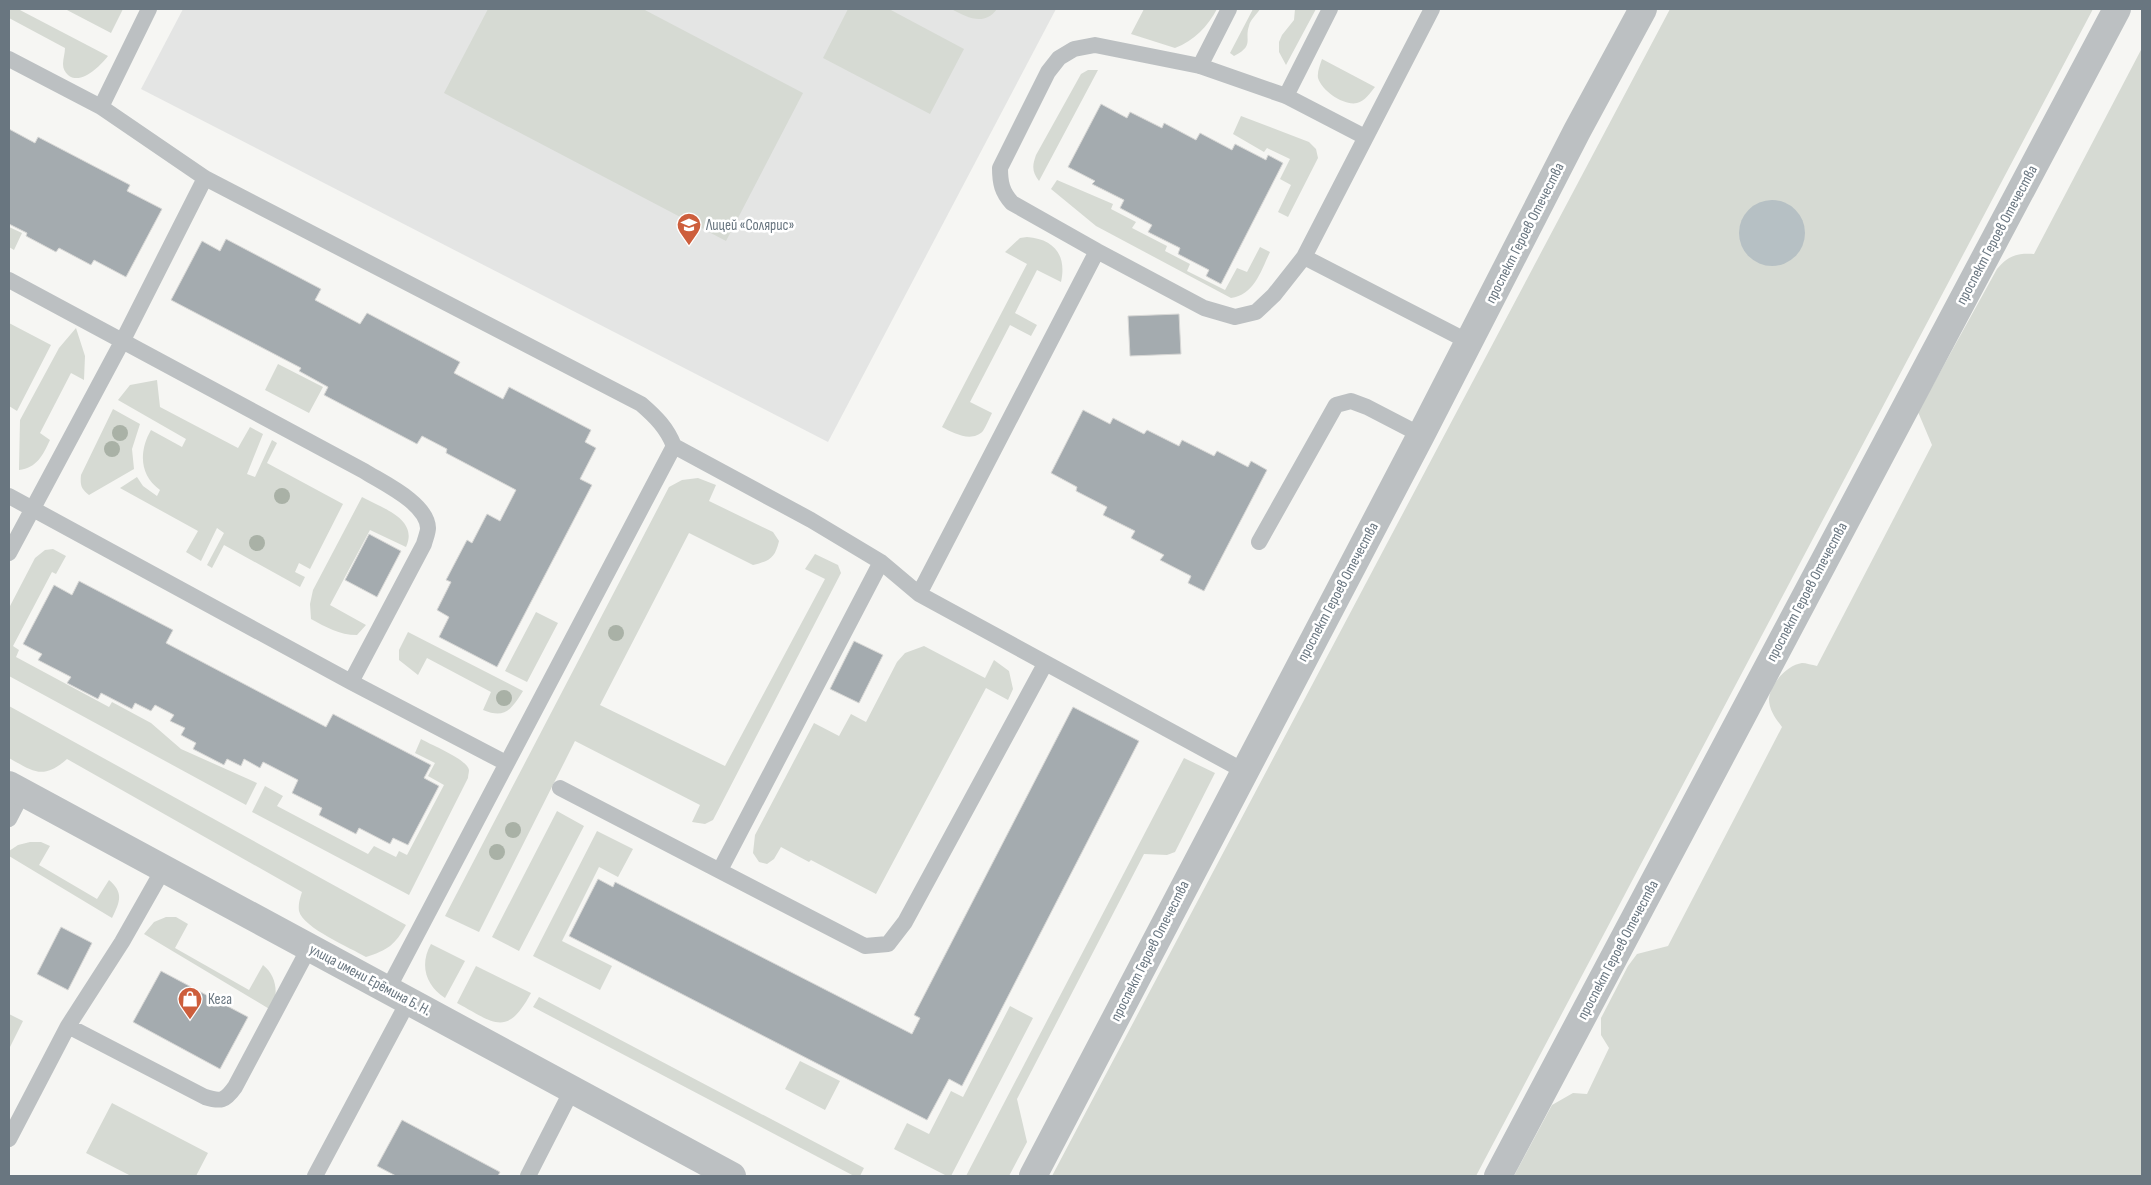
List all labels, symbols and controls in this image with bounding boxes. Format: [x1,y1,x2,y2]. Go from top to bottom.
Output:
street label: проспект Героев Отечества [1481,159,1569,306]
street label: проспект Героев Отечества [1952,162,2042,308]
school or university icon: Лицей «Солярис» [676,212,702,246]
place label: Лицей «Солярис» [705,216,794,235]
street label: проспект Героев Отечества [1293,519,1383,665]
street label: проспект Героев Отечества [1762,519,1852,665]
street label: проспект Героев Отечества [1106,877,1194,1024]
street label: проспект Героев Отечества [1573,877,1663,1023]
street label: улица имени Ерёмина Б. Н. [306,940,434,1020]
shop icon: Кега [177,986,203,1020]
place label: Кега [208,990,232,1009]

